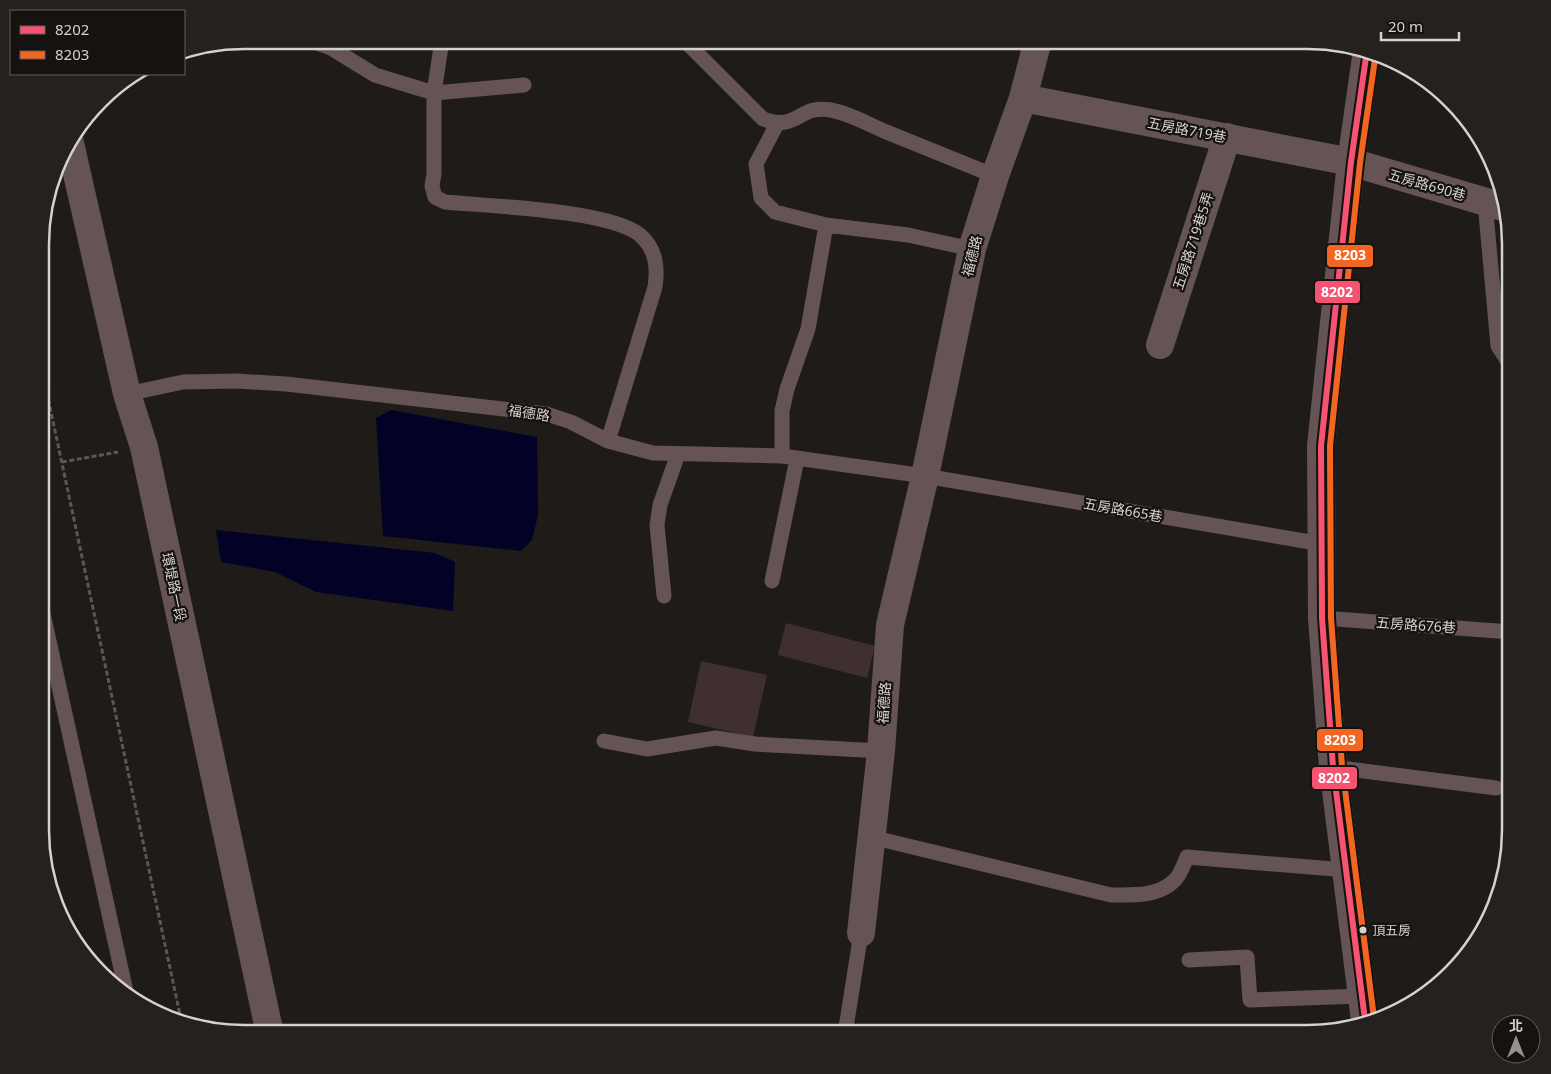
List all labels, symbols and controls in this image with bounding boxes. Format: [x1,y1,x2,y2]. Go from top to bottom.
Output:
legend [10,10,185,75]
scale bar [1381,10,1458,42]
text: 20 m [1388,16,1423,36]
text: 8202 [55,19,89,39]
text: 8203 [55,44,89,64]
street label: 五房路719巷 [1146,113,1228,146]
street label: 五房路690巷 [1386,164,1468,205]
street label: 五房路719巷5弄 [1168,189,1217,292]
street label: 福德路 [957,233,986,279]
line badge: 8203 [1326,244,1374,268]
text: 8203 [1334,245,1366,264]
line badge: 8202 [1314,280,1361,304]
text: 8202 [1321,282,1353,301]
street label: 福德路 [507,400,551,425]
street label: 五房路665巷 [1082,493,1164,526]
street label: 環堤路一段 [158,551,191,623]
street label: 五房路676巷 [1375,612,1457,637]
street label: 福德路 [873,681,894,725]
line badge: 8203 [1316,728,1364,752]
text: 8203 [1324,730,1356,749]
line badge: 8202 [1311,766,1358,790]
text: 8202 [1318,768,1350,787]
place label: 頂五房 [1372,921,1411,939]
marker: 頂五房 [1358,925,1368,935]
north arrow [1491,1014,1541,1064]
text: 北 [1509,1016,1523,1035]

